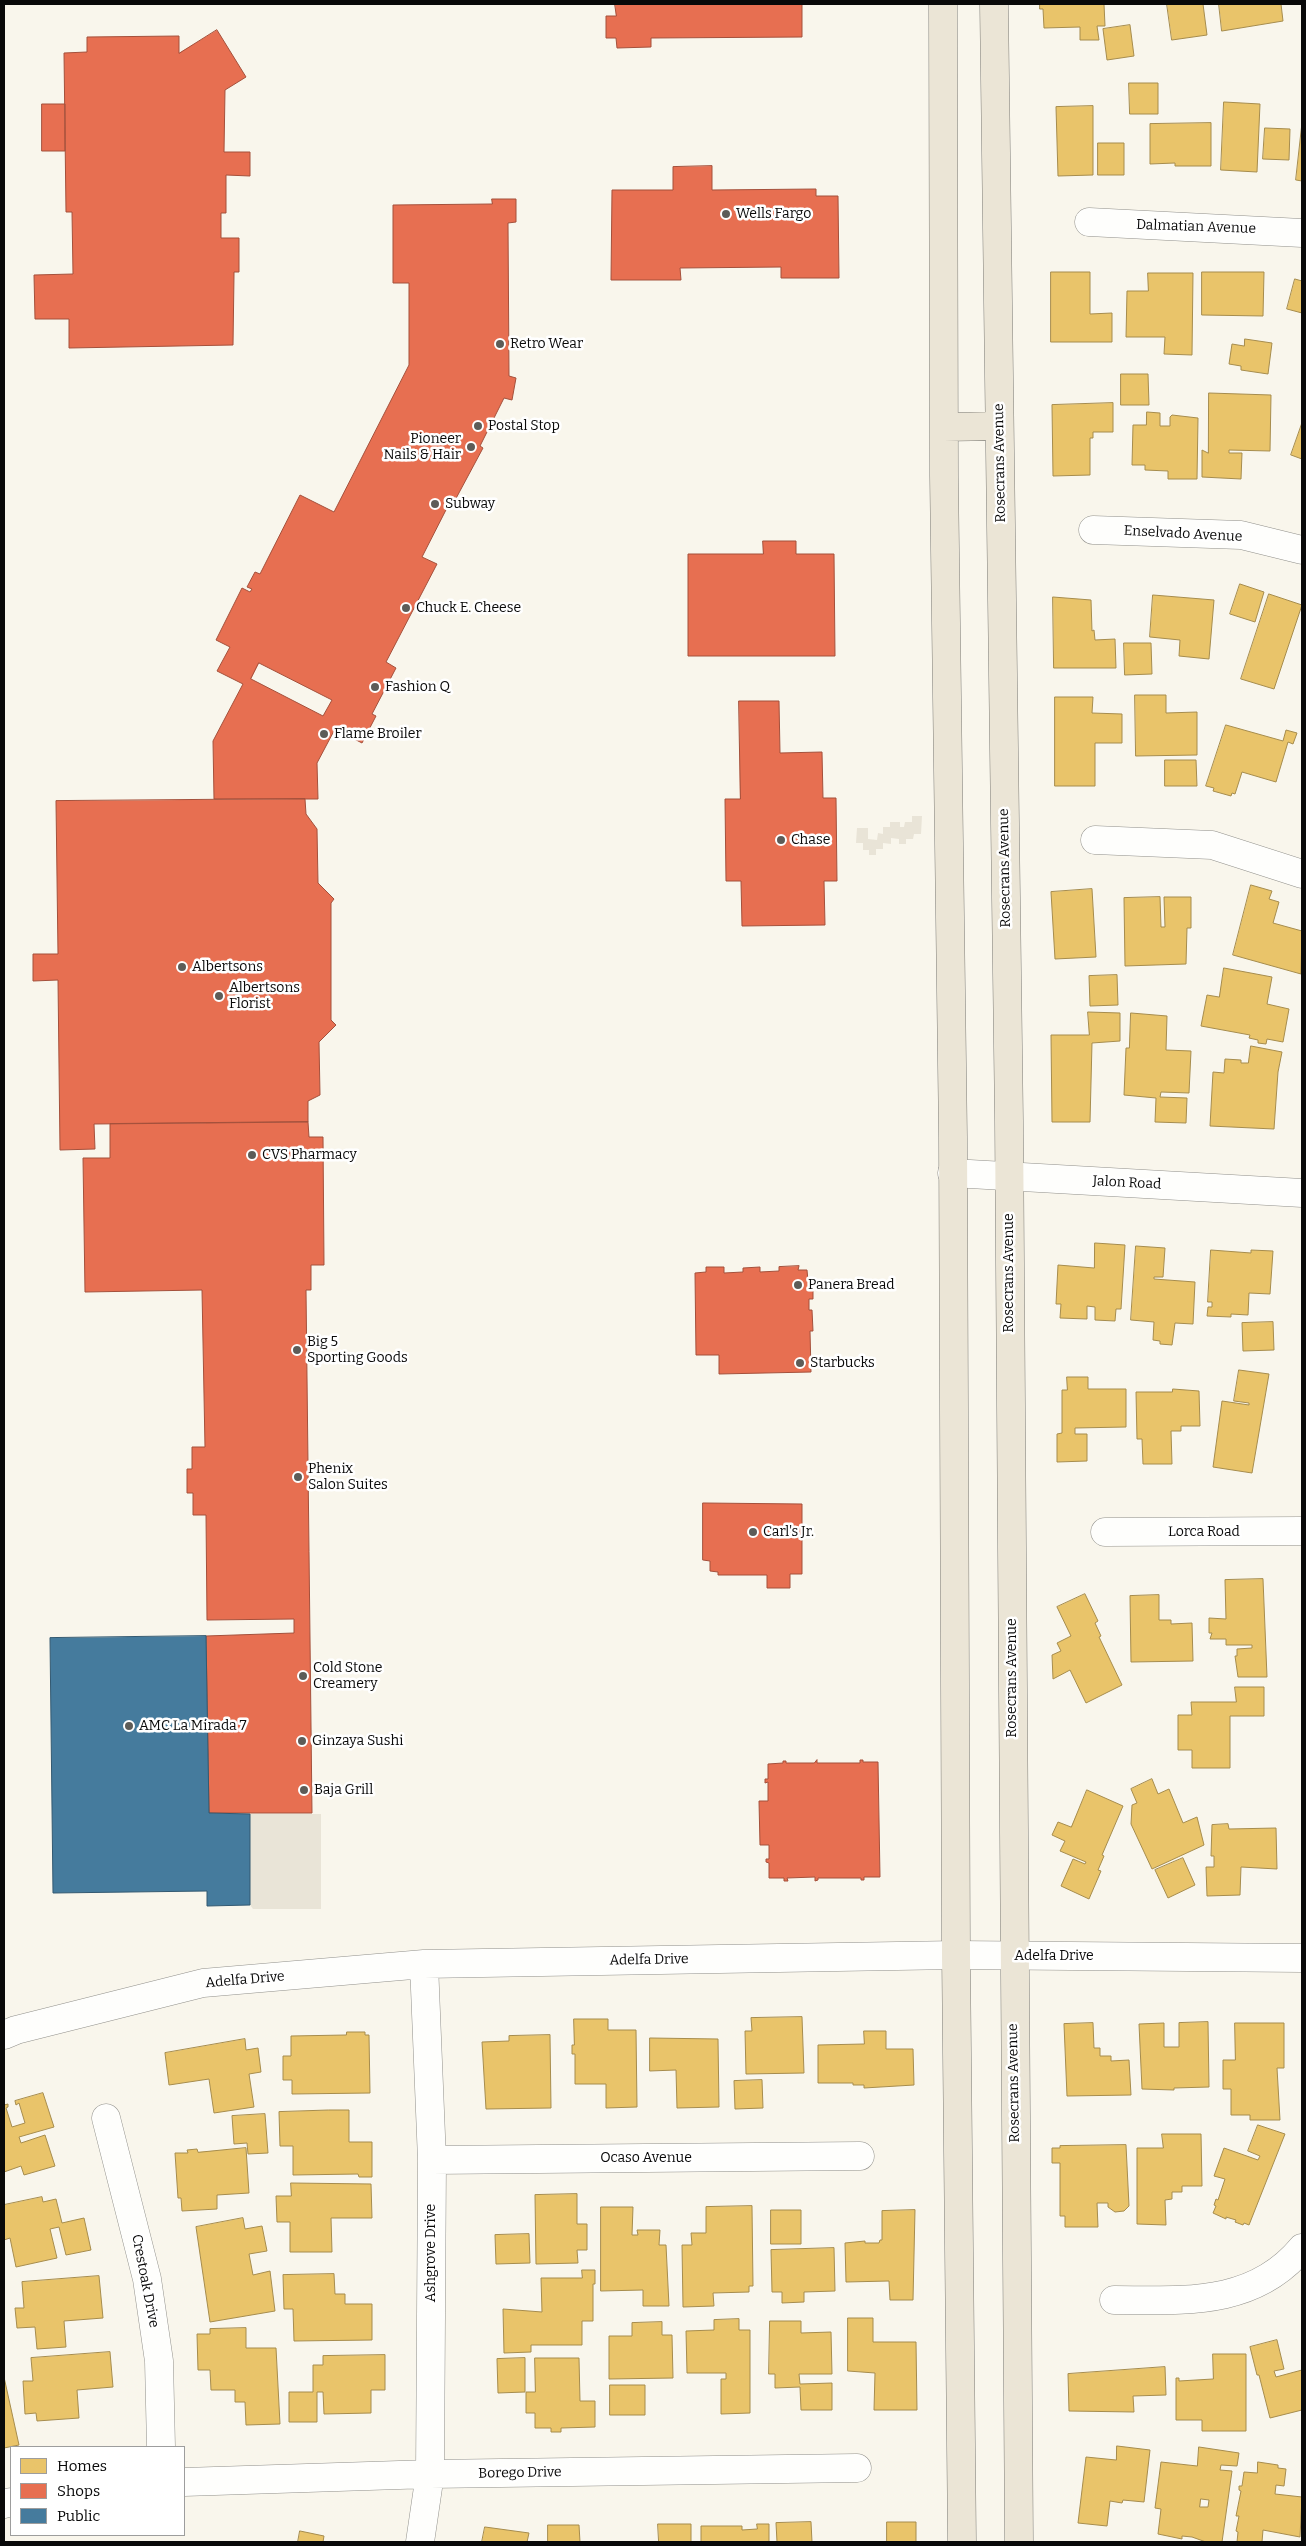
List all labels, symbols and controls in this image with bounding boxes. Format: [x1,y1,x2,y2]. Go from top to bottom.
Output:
place label: Wells Fargo [736,206,811,222]
marker: Wells Fargo [720,208,732,220]
street label: Dalmatian Avenue [1136,217,1256,237]
place label: Retro Wear [510,336,583,352]
marker: Retro Wear [494,338,506,350]
street label: Rosecrans Avenue [991,403,1009,523]
place label: Postal Stop [488,418,560,434]
marker: Postal Stop [472,420,484,432]
place label: Pioneer Nails & Hair [383,431,461,464]
marker: Pioneer Nails & Hair [465,441,477,453]
place label: Subway [445,496,495,512]
marker: Subway [429,498,441,510]
street label: Enselvado Avenue [1123,523,1243,545]
place label: Chuck E. Cheese [416,600,521,616]
marker: Chuck E. Cheese [400,602,412,614]
place label: Fashion Q [385,679,450,695]
marker: Fashion Q [369,681,381,693]
place label: Flame Broiler [334,726,422,742]
marker: Flame Broiler [318,728,330,740]
street label: Rosecrans Avenue [996,808,1014,928]
place label: Chase [791,832,830,848]
marker: Chase [775,834,787,846]
place label: Albertsons [192,959,263,975]
marker: Albertsons [176,961,188,973]
place label: Albertsons Florist [229,980,300,1012]
marker: Albertsons Florist [213,990,225,1002]
place label: CVS Pharmacy [262,1147,357,1163]
marker: CVS Pharmacy [246,1149,258,1161]
street label: Jalon Road [1092,1173,1162,1193]
street label: Rosecrans Avenue [1001,1213,1017,1333]
place label: Panera Bread [808,1277,895,1293]
marker: Panera Bread [792,1279,804,1291]
place label: Big 5 Sporting Goods [307,1334,408,1366]
marker: Big 5 Sporting Goods [291,1344,303,1356]
place label: Starbucks [810,1355,875,1371]
marker: Starbucks [794,1357,806,1369]
place label: Phenix Salon Suites [308,1461,388,1494]
marker: Phenix Salon Suites [292,1471,304,1483]
place label: Carl's Jr. [763,1524,814,1540]
street label: Lorca Road [1168,1524,1240,1540]
marker: Carl's Jr. [747,1526,759,1538]
street label: Rosecrans Avenue [1004,1618,1020,1738]
place label: Cold Stone Creamery [313,1660,382,1692]
marker: Cold Stone Creamery [297,1670,309,1682]
place label: AMC La Mirada 7 [139,1718,246,1734]
marker: AMC La Mirada 7 [123,1720,135,1732]
place label: Ginzaya Sushi [312,1733,403,1749]
marker: Ginzaya Sushi [296,1735,308,1747]
place label: Baja Grill [314,1782,373,1798]
marker: Baja Grill [298,1784,310,1796]
street label: Adelfa Drive [1014,1948,1094,1964]
street label: Adelfa Drive [609,1951,689,1969]
street label: Adelfa Drive [205,1968,285,1992]
street label: Rosecrans Avenue [1005,2023,1023,2143]
street label: Ocaso Avenue [600,2150,692,2166]
street label: Ashgrove Drive [423,2204,439,2302]
street label: Crestoak Drive [128,2233,162,2329]
legend [10,2446,185,2536]
text: Homes [57,2457,107,2475]
street label: Borego Drive [478,2464,562,2482]
text: Shops [57,2482,100,2500]
text: Public [57,2507,100,2525]

